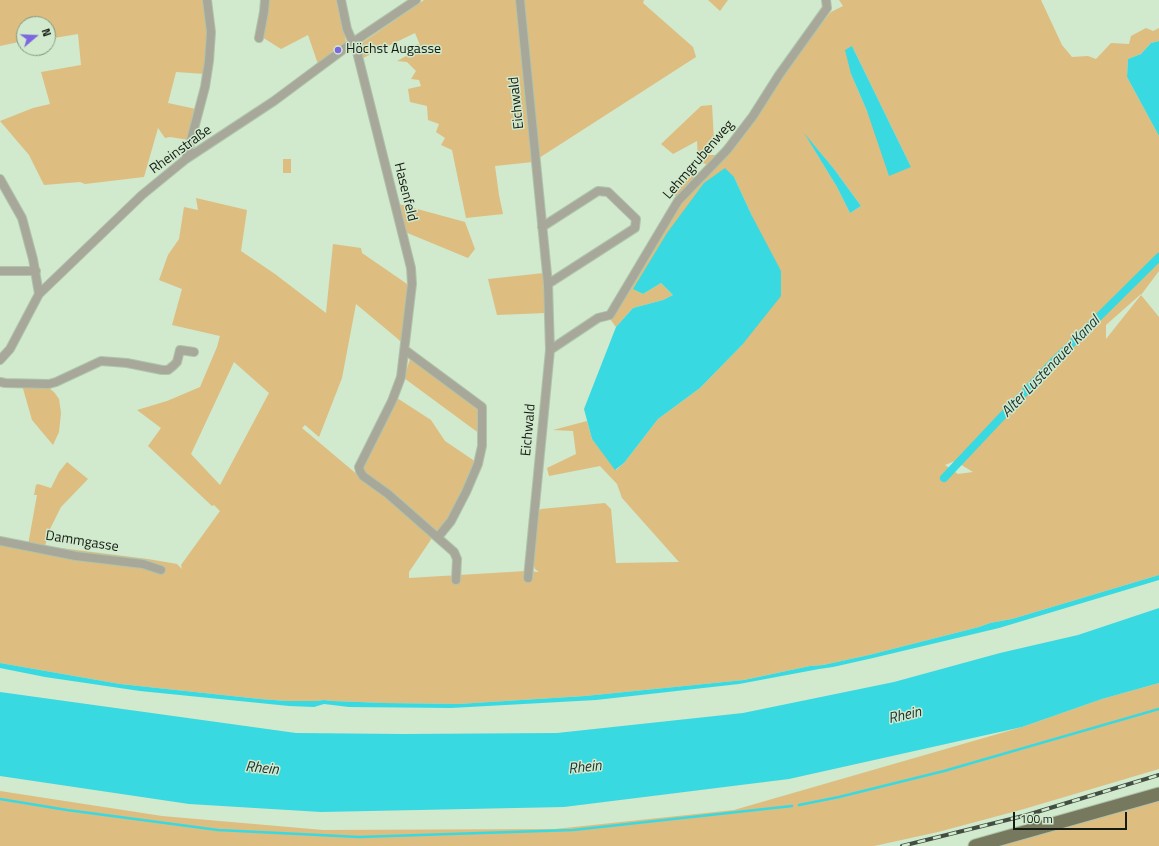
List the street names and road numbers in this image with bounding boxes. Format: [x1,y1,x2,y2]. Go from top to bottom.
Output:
street label: Eichwald [506,76,528,130]
street label: Lehmgrubenweg [660,117,738,203]
street label: Rheinstraße [147,122,215,178]
street label: Hasenfeld [390,161,420,223]
street label: Eichwald [518,403,540,457]
street label: Dammgasse [44,528,120,556]

